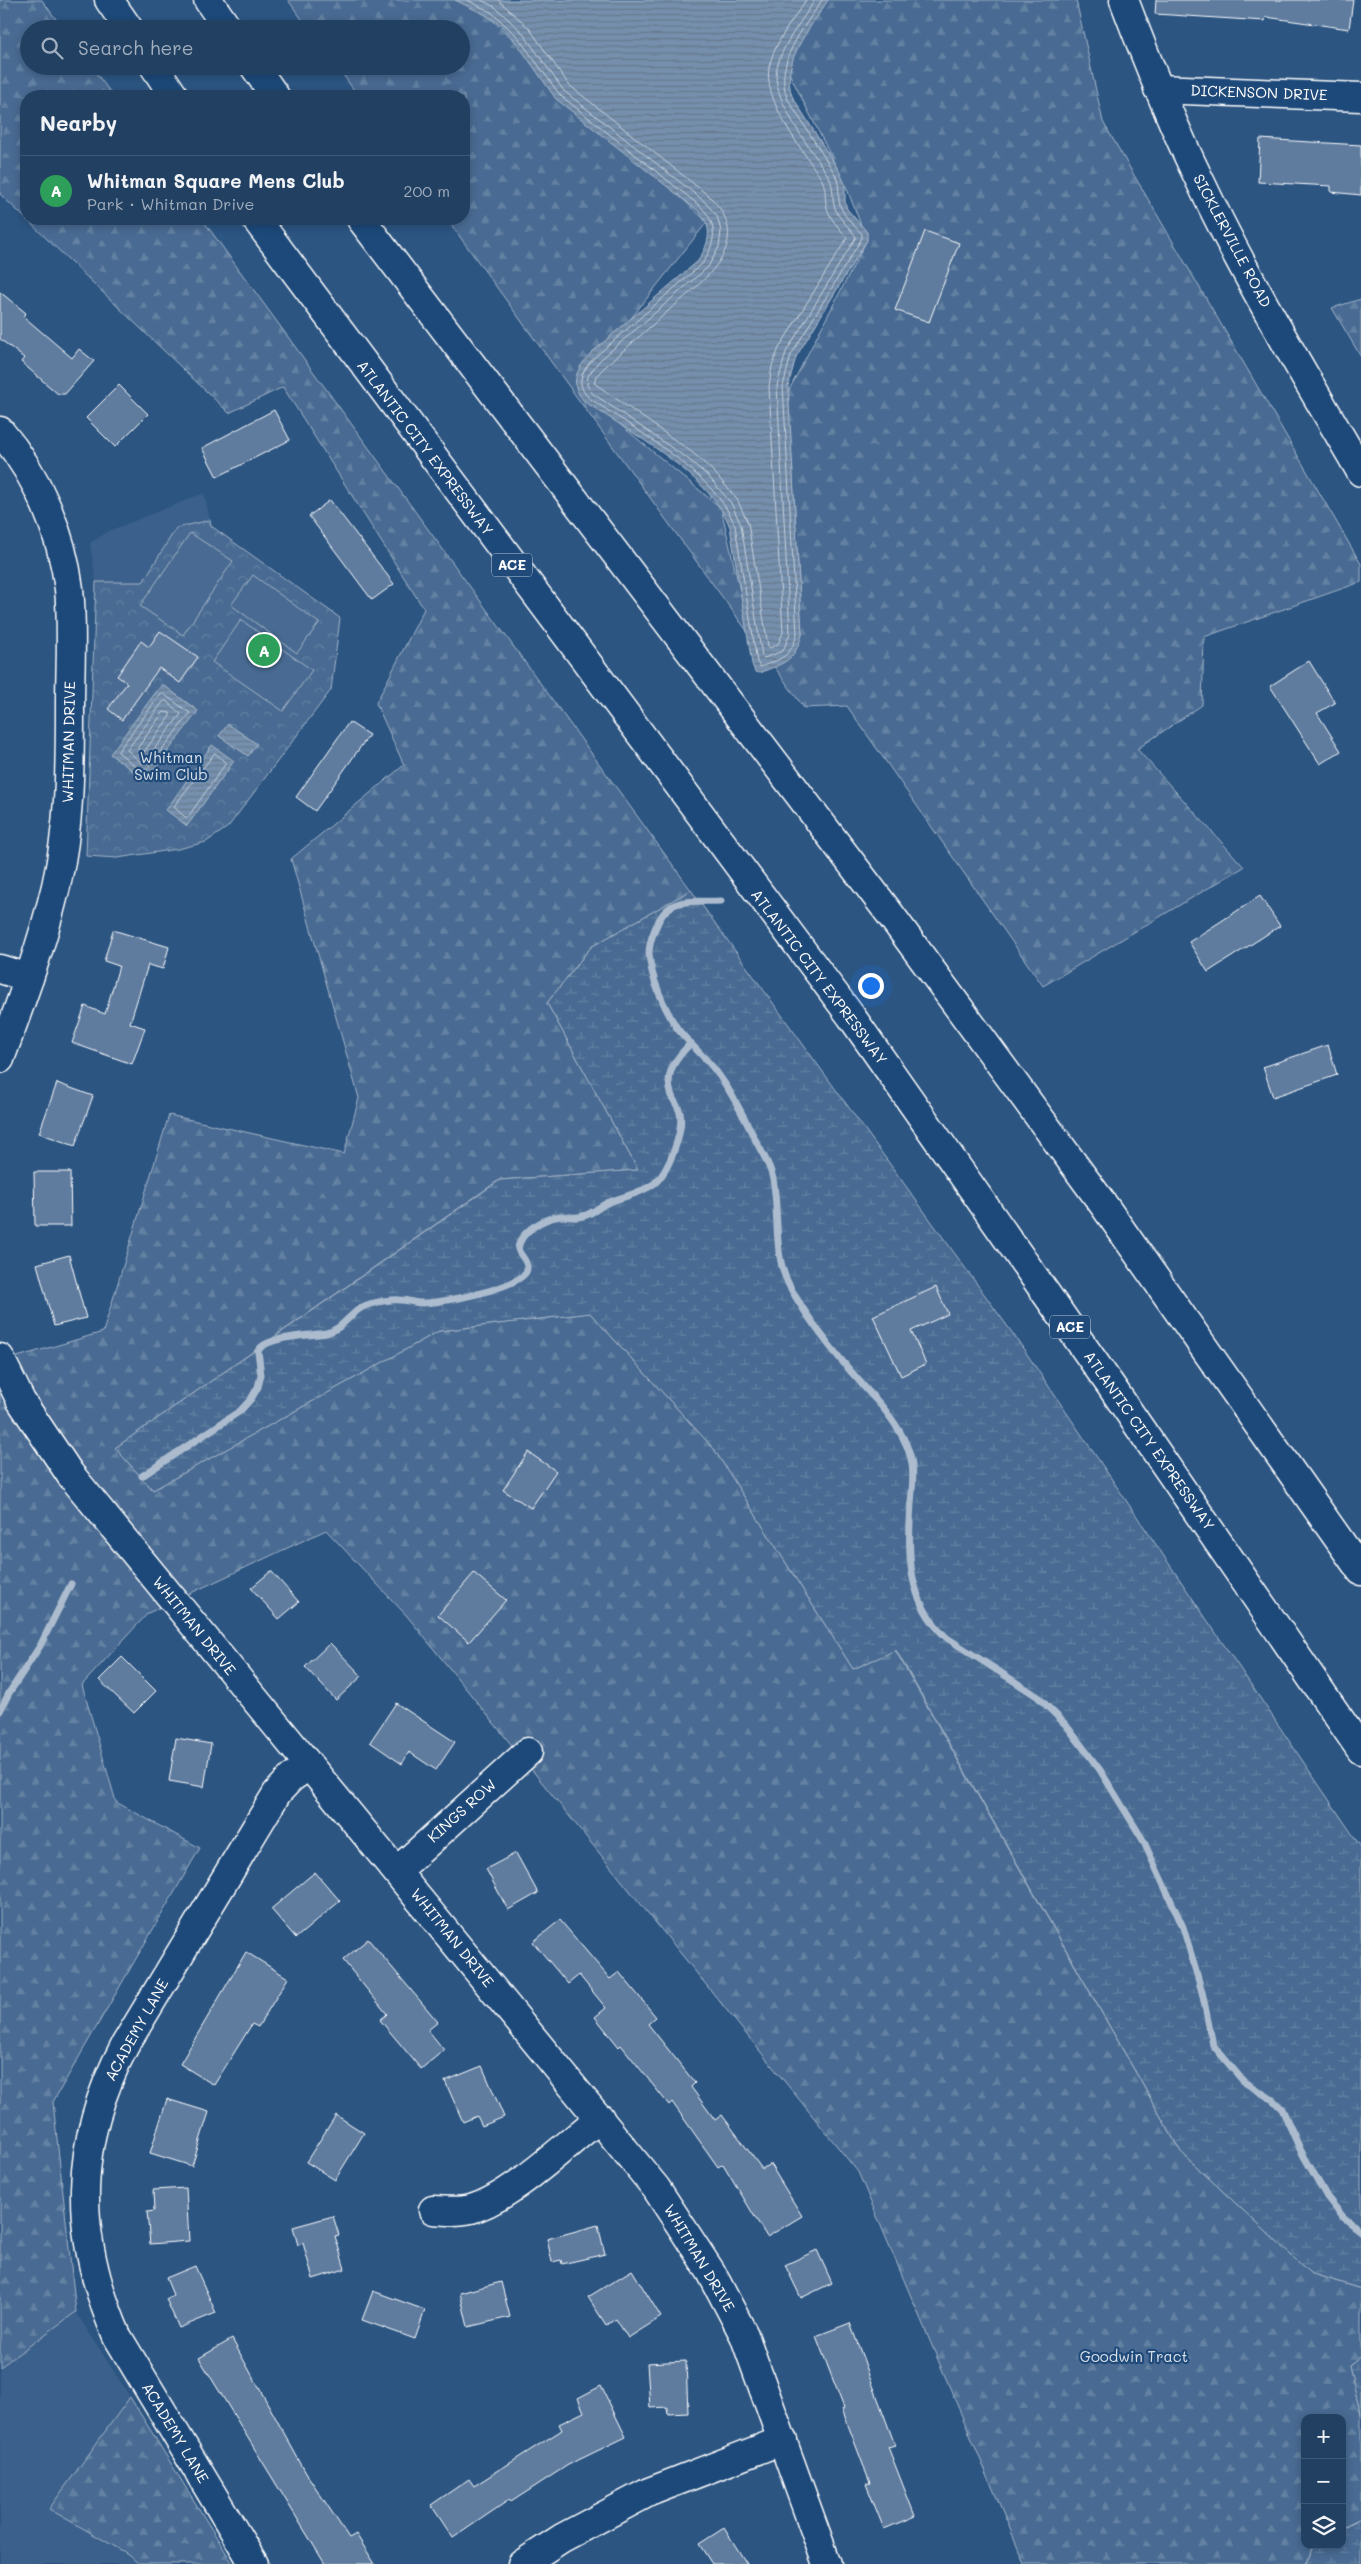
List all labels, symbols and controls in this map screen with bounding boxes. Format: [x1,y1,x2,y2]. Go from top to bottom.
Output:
search box [20,20,470,75]
icon: search [38,34,66,62]
text: Search here [78,35,194,60]
street label: DICKENSON DRIVE [1190,80,1328,104]
text: Nearby [40,109,117,136]
text: Whitman Square Mens Club [87,168,345,193]
street label: SICKLERVILLE ROAD [1189,170,1277,311]
text: A [50,180,62,201]
text: 200 m [403,180,450,201]
text: Park · Whitman Drive [87,193,255,214]
street label: ATLANTIC CITY EXPRESSWAY [353,356,498,539]
road number: ACE [492,554,532,576]
pin: A [248,631,280,669]
street label: WHITMAN DRIVE [57,681,79,803]
park label: Whitman Swim Club [134,747,208,784]
street label: ATLANTIC CITY EXPRESSWAY [747,885,892,1068]
your location [858,973,884,999]
road number: ACE [1050,1315,1090,1338]
street label: ATLANTIC CITY EXPRESSWAY [1080,1347,1220,1534]
street label: WHITMAN DRIVE [149,1572,241,1679]
street label: KINGS ROW [423,1774,500,1846]
street label: WHITMAN DRIVE [407,1884,499,1991]
street label: ACADEMY LANE [100,1974,173,2084]
street label: WHITMAN DRIVE [660,2200,740,2315]
park label: Goodwin Tract [1080,2346,1188,2366]
street label: ACADEMY LANE [138,2378,214,2487]
map controls [1301,2414,1346,2549]
button: + [1301,2414,1346,2459]
button: − [1301,2459,1346,2504]
button: layers [1301,2504,1346,2549]

